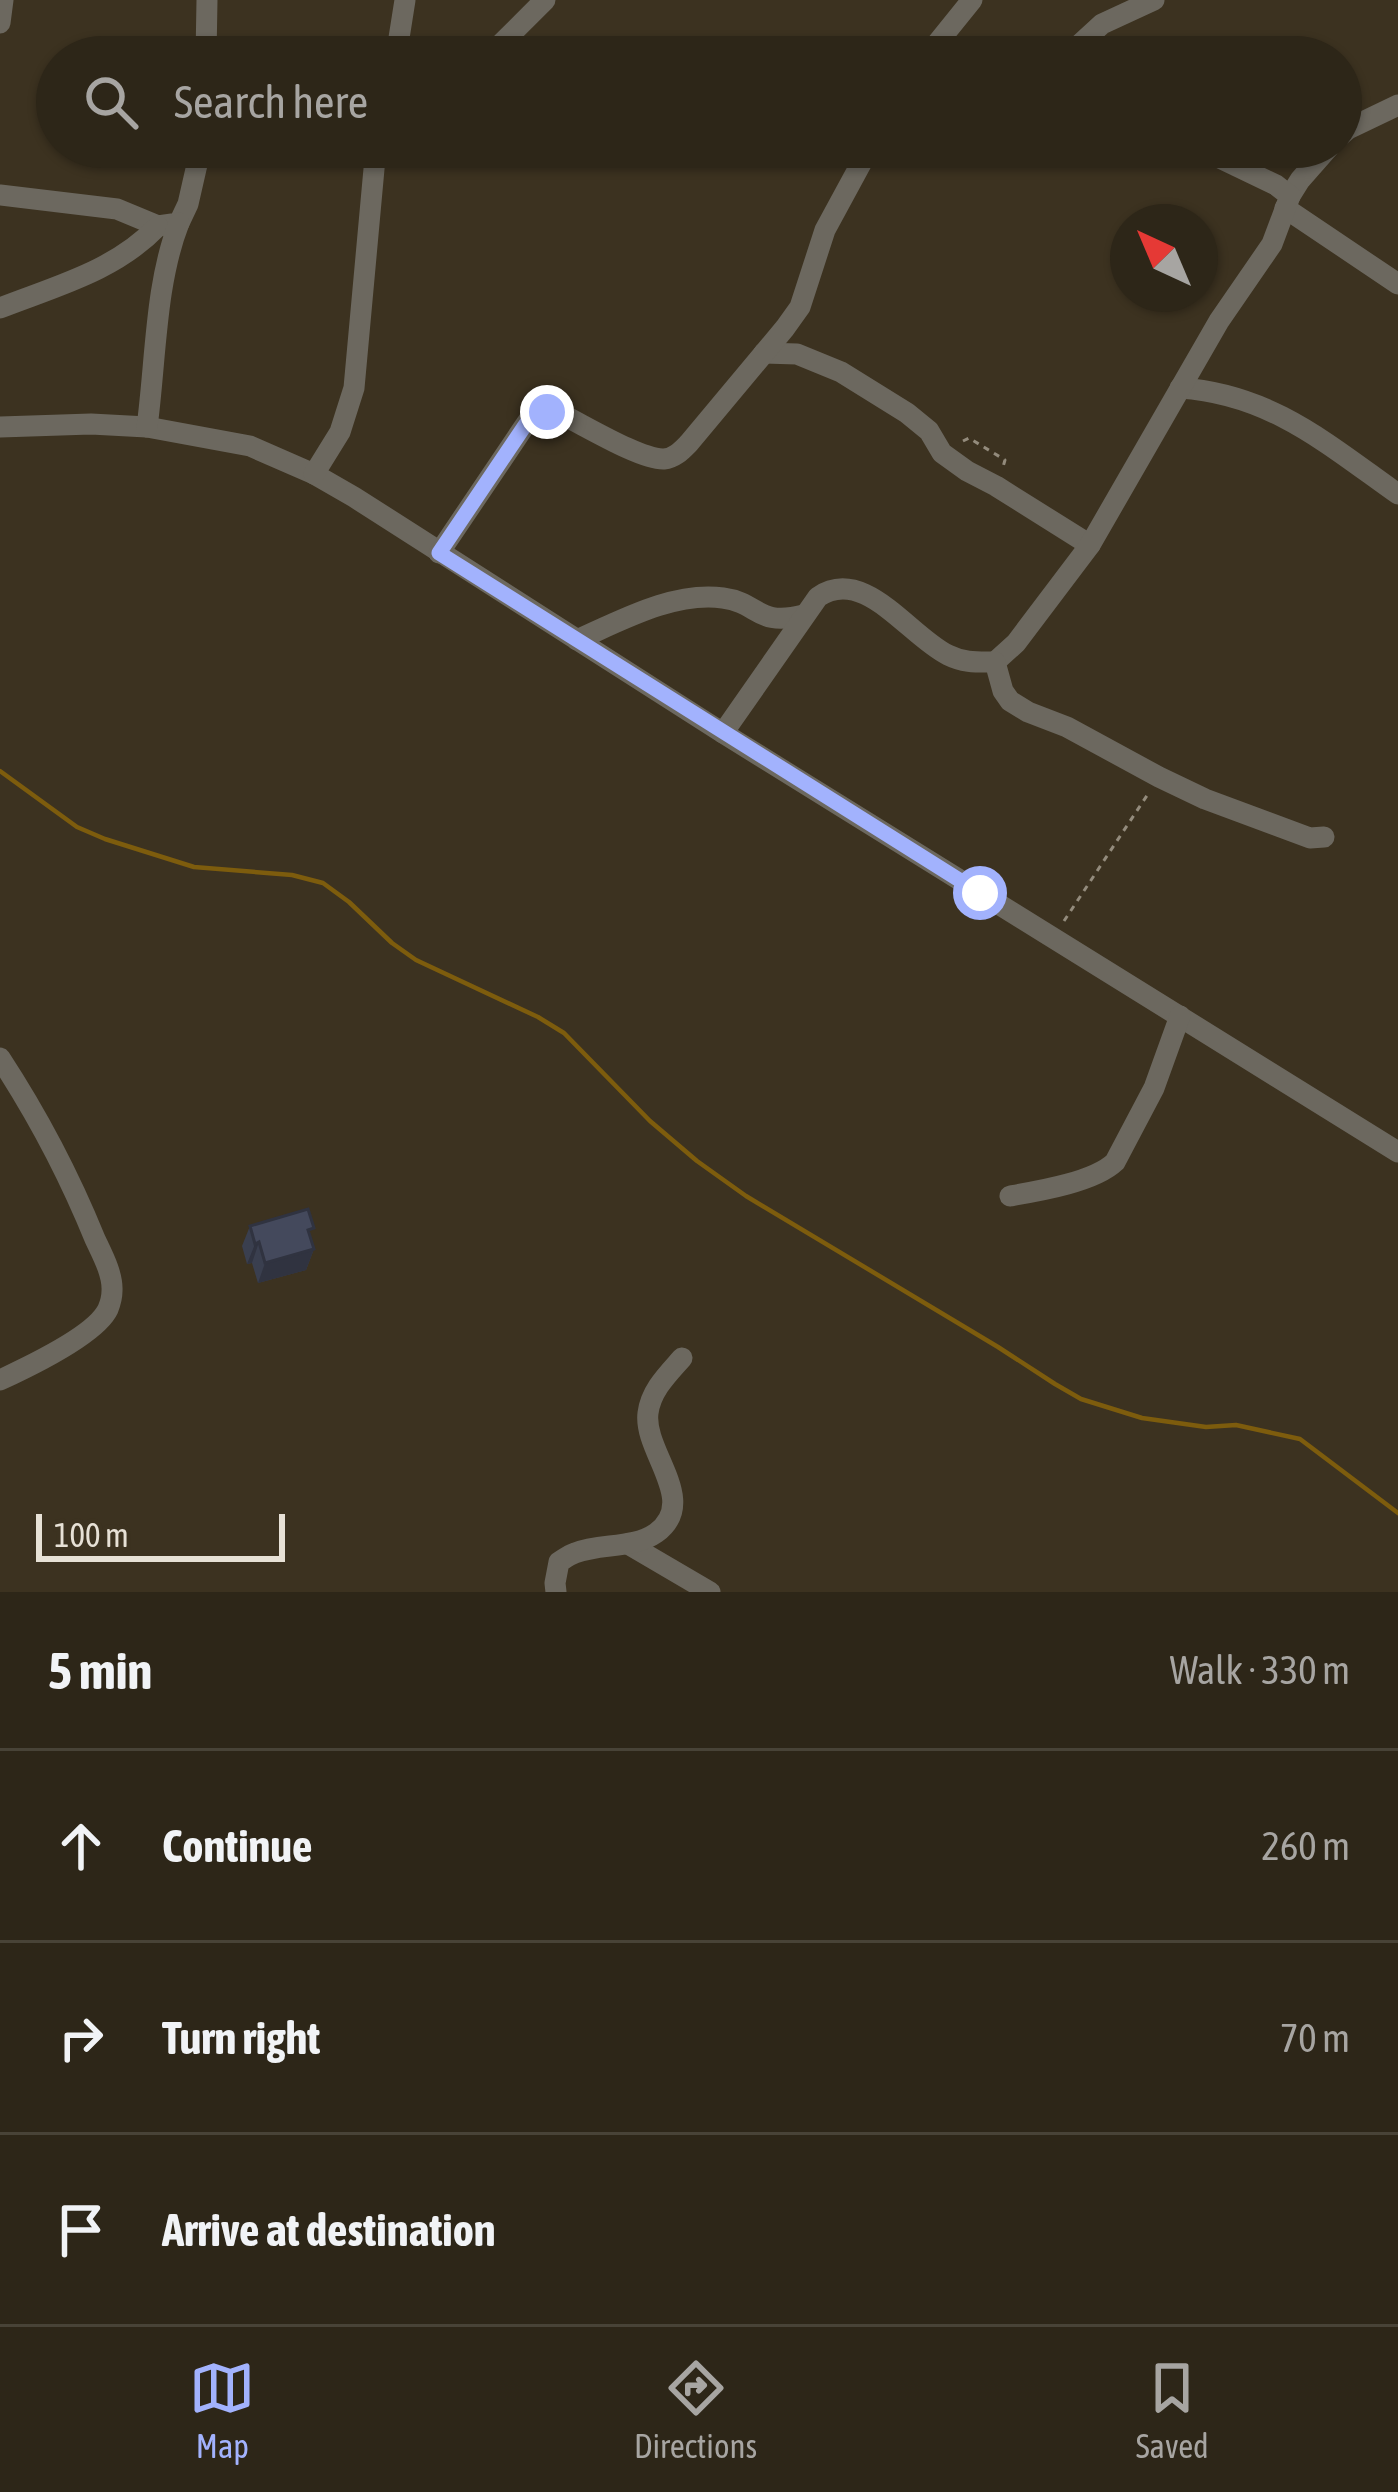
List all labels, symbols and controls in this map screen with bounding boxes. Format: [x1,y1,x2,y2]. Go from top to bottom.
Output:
search box [36,36,1362,168]
icon: search [78,69,144,135]
text: Search here [174,76,368,128]
north arrow [1110,204,1218,312]
route end [520,385,574,439]
route start [953,866,1007,920]
scale bar [36,1508,285,1561]
text: 100 m [54,1516,129,1554]
text: 5 min [48,1641,152,1700]
text: Walk · 330 m [1170,1648,1350,1692]
icon: ahead [48,1813,114,1879]
text: Continue [162,1820,313,1872]
text: 260 m [1262,1824,1350,1868]
icon: right [48,2005,114,2071]
text: Turn right [162,2012,320,2064]
text: 70 m [1280,2016,1350,2060]
icon: arrive [48,2197,114,2263]
text: Arrive at destination [162,2204,496,2256]
tab: Map [189,2355,255,2465]
tab: Directions [634,2355,757,2465]
tab: Saved [1136,2355,1209,2465]

